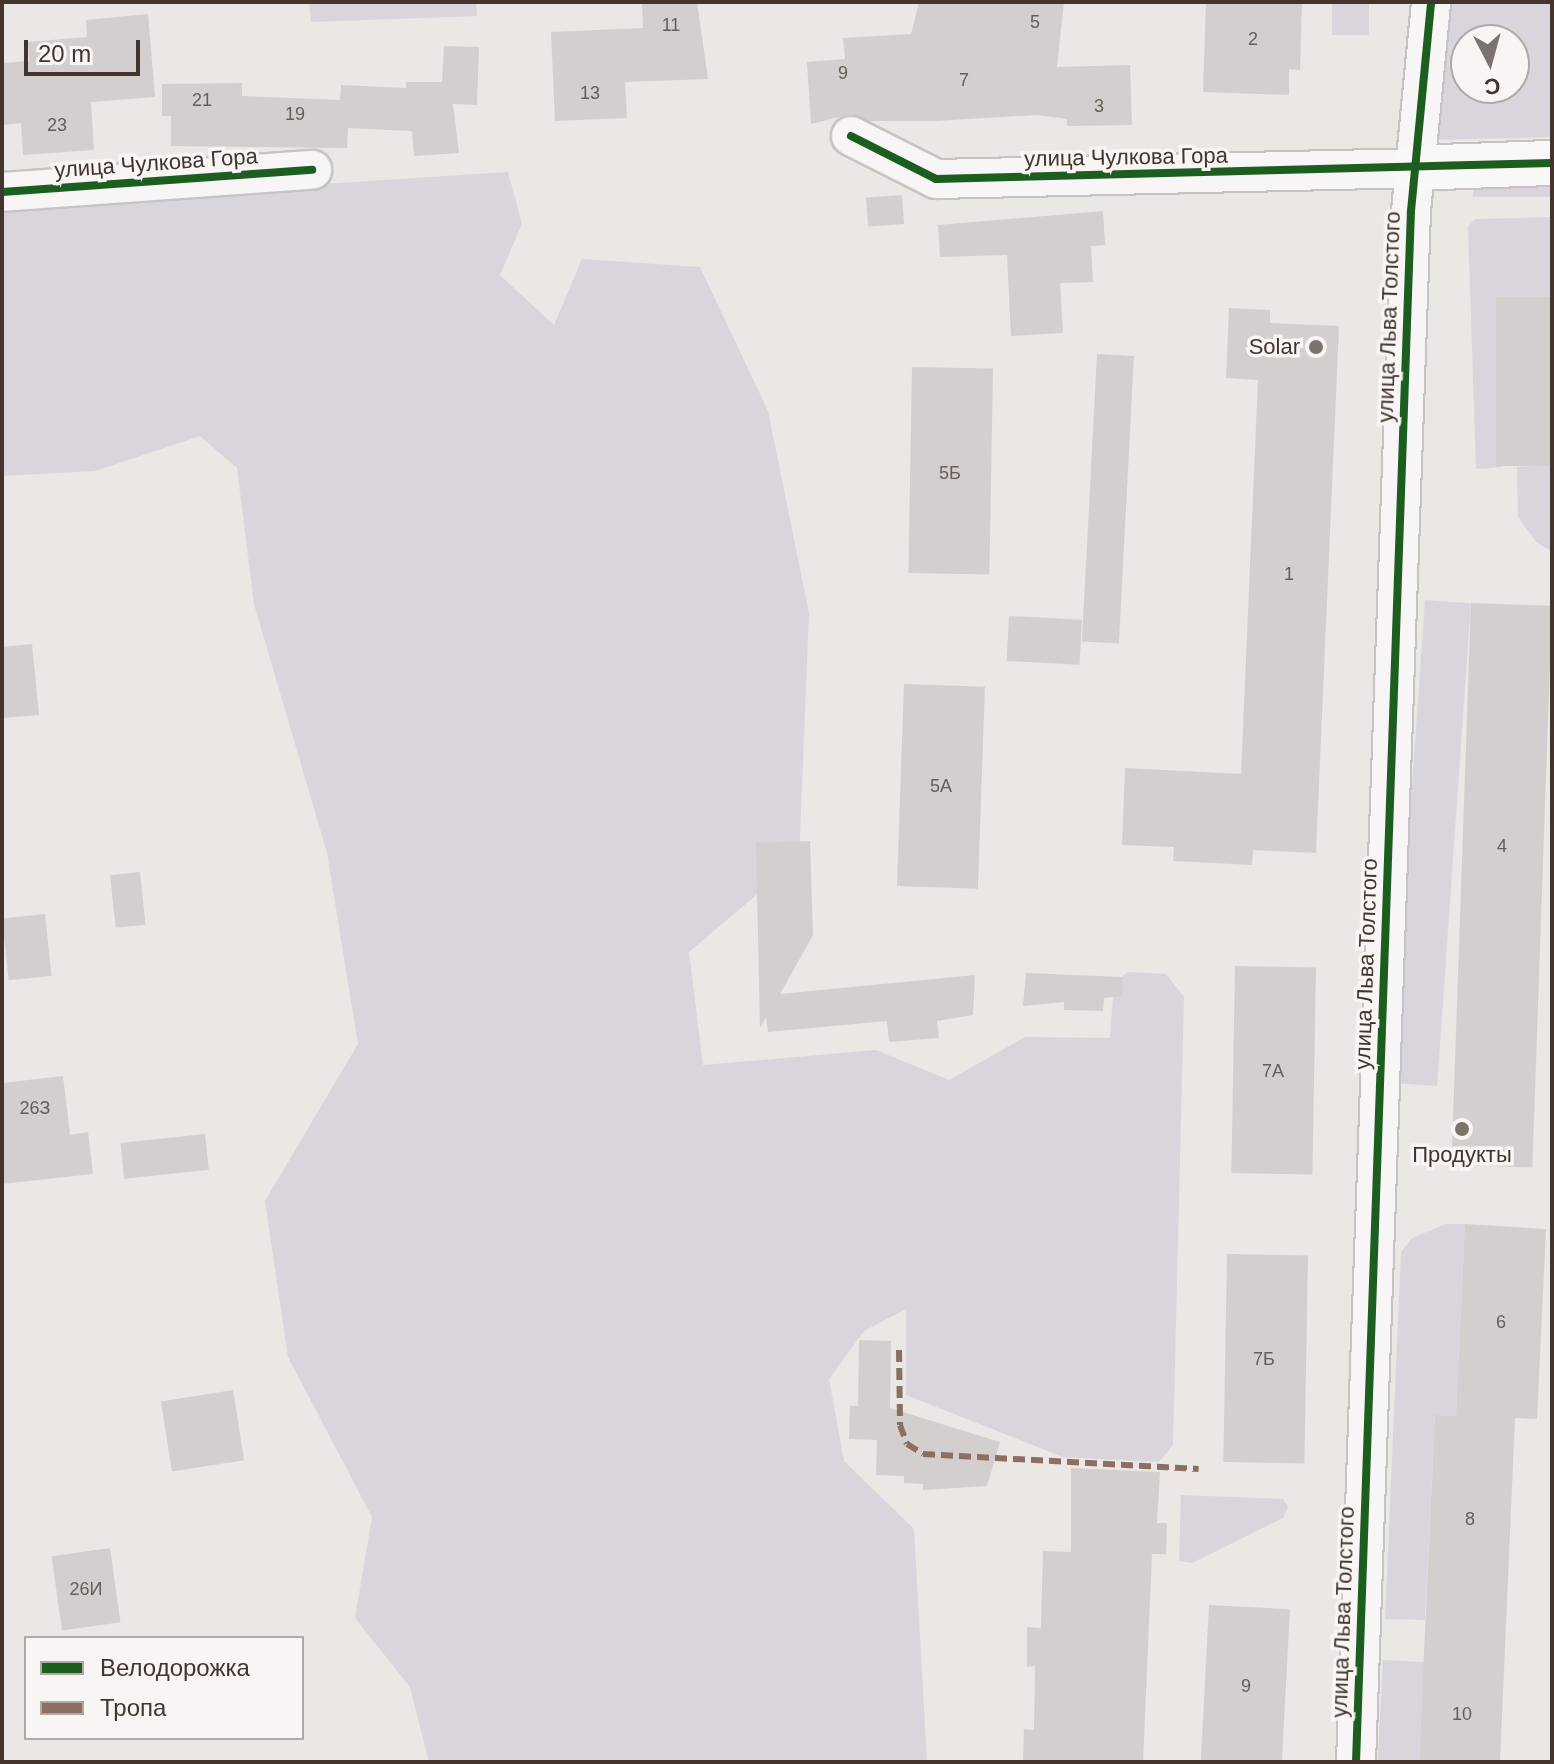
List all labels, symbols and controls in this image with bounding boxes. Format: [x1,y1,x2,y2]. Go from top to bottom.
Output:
house number: 5 [1030,11,1040,33]
house number: 11 [662,14,680,36]
scale bar [28,24,144,74]
north arrow [1450,24,1530,104]
house number: 2 [1248,28,1258,50]
text: 20 m [38,40,91,67]
house number: 9 [838,62,848,84]
house number: 7 [959,69,969,91]
text: С [1483,73,1502,100]
house number: 13 [580,82,600,104]
house number: 21 [192,89,212,111]
house number: 3 [1094,95,1104,117]
house number: 19 [285,103,305,125]
house number: 23 [47,114,67,136]
street label: улица Чулкова Гора [1024,142,1228,172]
street label: улица Чулкова Гора [54,143,258,183]
street label: улица Льва Толстого [1372,211,1406,423]
place label: Solar [1249,334,1300,360]
marker: Solar [1307,338,1325,356]
house number: 5Б [939,462,961,484]
house number: 1 [1284,563,1294,585]
house number: 5А [930,775,952,797]
house number: 4 [1497,835,1507,857]
street label: улица Льва Толстого [1349,858,1383,1070]
house number: 7А [1262,1060,1284,1082]
house number: 26З [20,1097,50,1119]
marker: Продукты [1453,1120,1471,1138]
place label: Продукты [1412,1142,1512,1168]
house number: 6 [1496,1311,1506,1333]
house number: 7Б [1253,1348,1275,1370]
street label: улица Льва Толстого [1326,1506,1360,1718]
house number: 8 [1465,1508,1475,1530]
house number: 26И [70,1578,102,1600]
legend [24,1636,304,1740]
text: Велодорожка [100,1654,250,1681]
house number: 9 [1241,1675,1251,1697]
text: Тропа [100,1694,166,1721]
house number: 10 [1452,1703,1472,1725]

